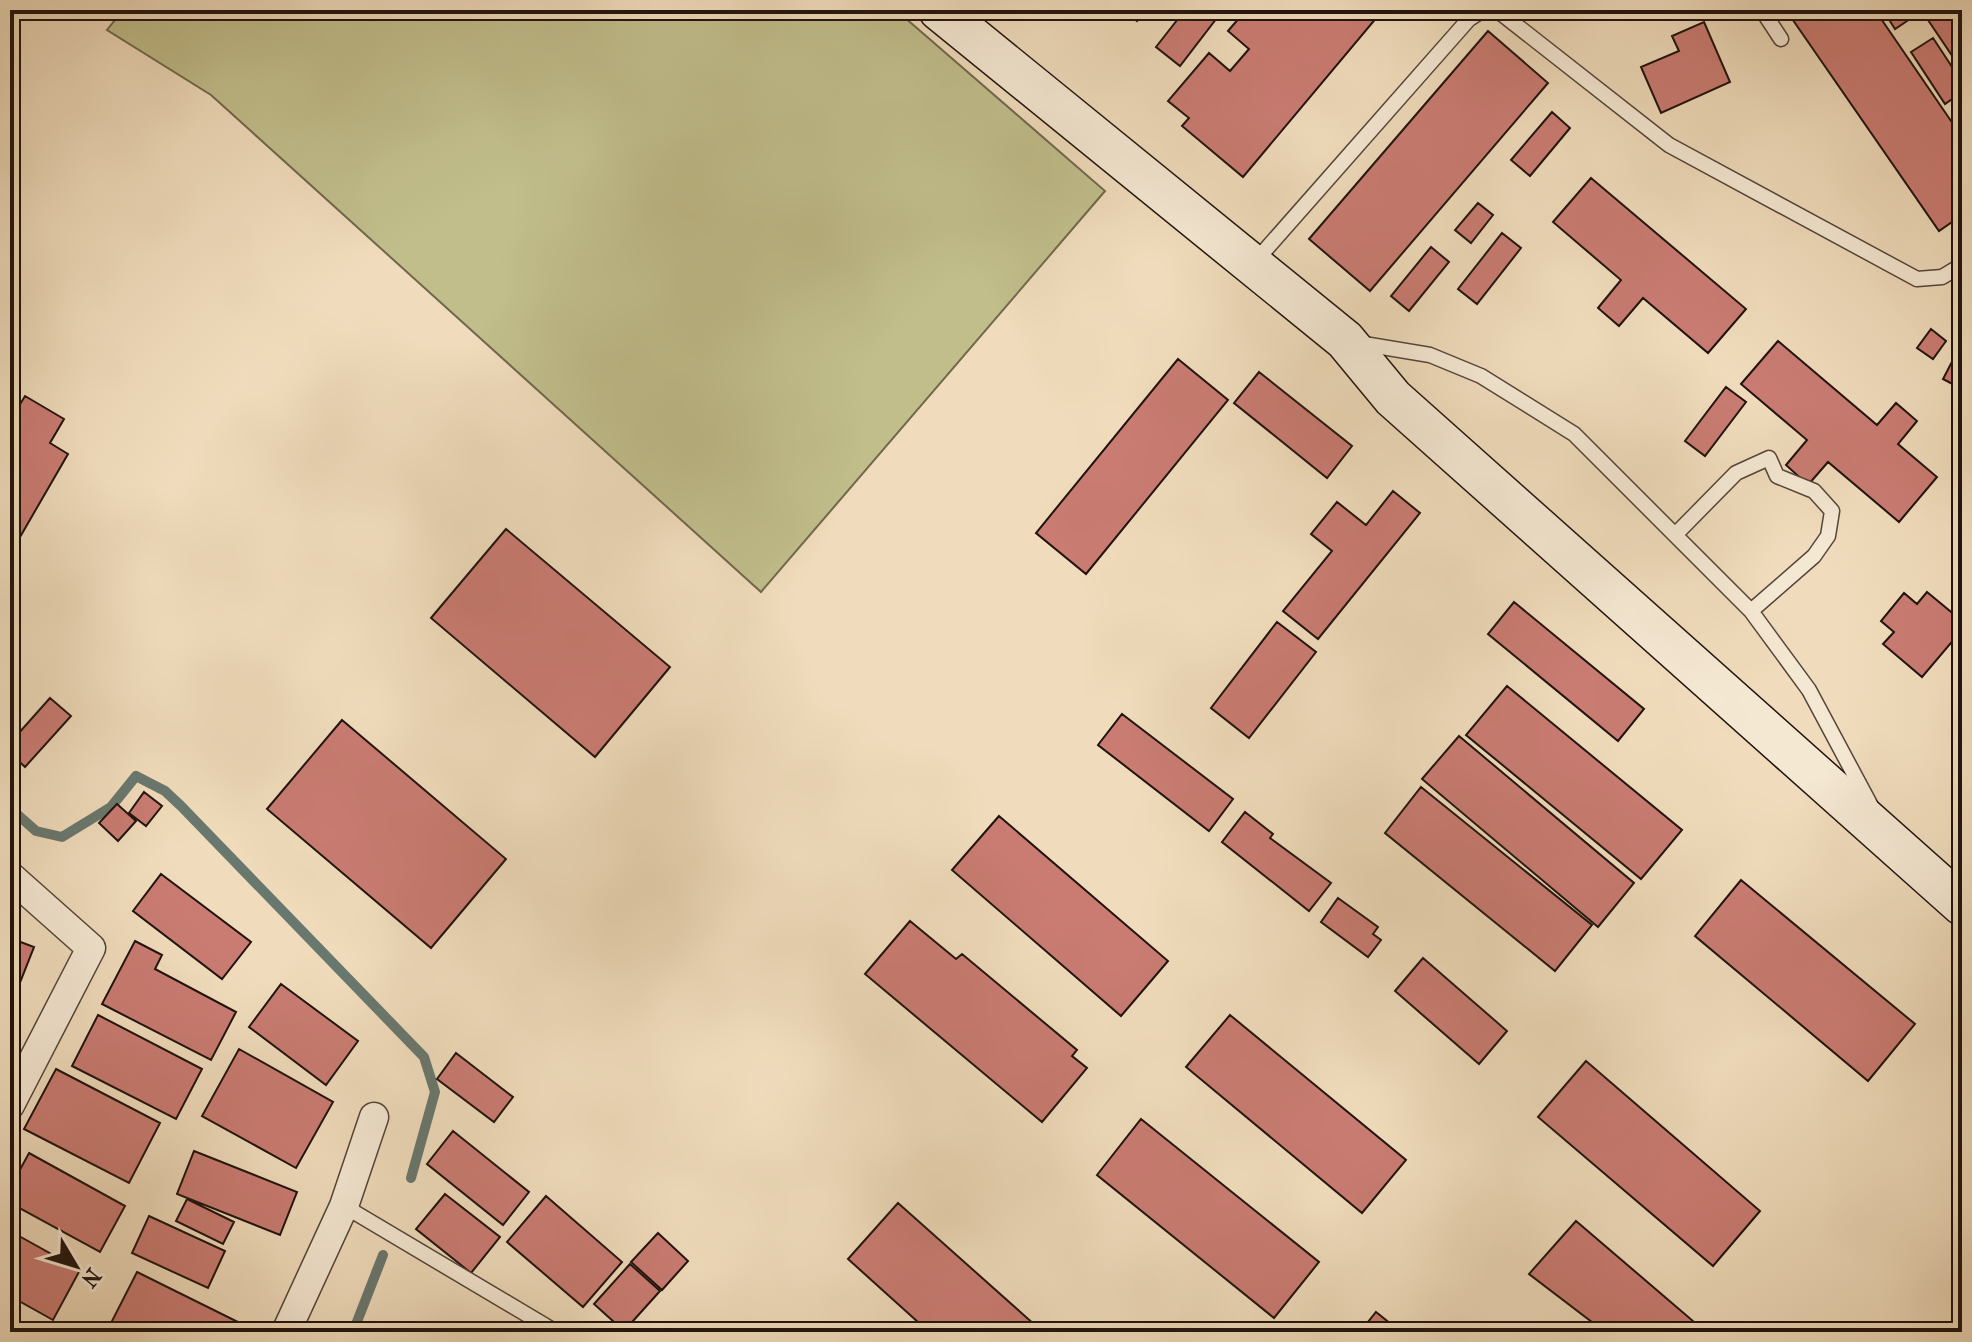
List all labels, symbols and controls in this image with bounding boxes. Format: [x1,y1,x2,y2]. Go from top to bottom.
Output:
north arrow [36,1226,116,1306]
text: N [75,1263,106,1293]

